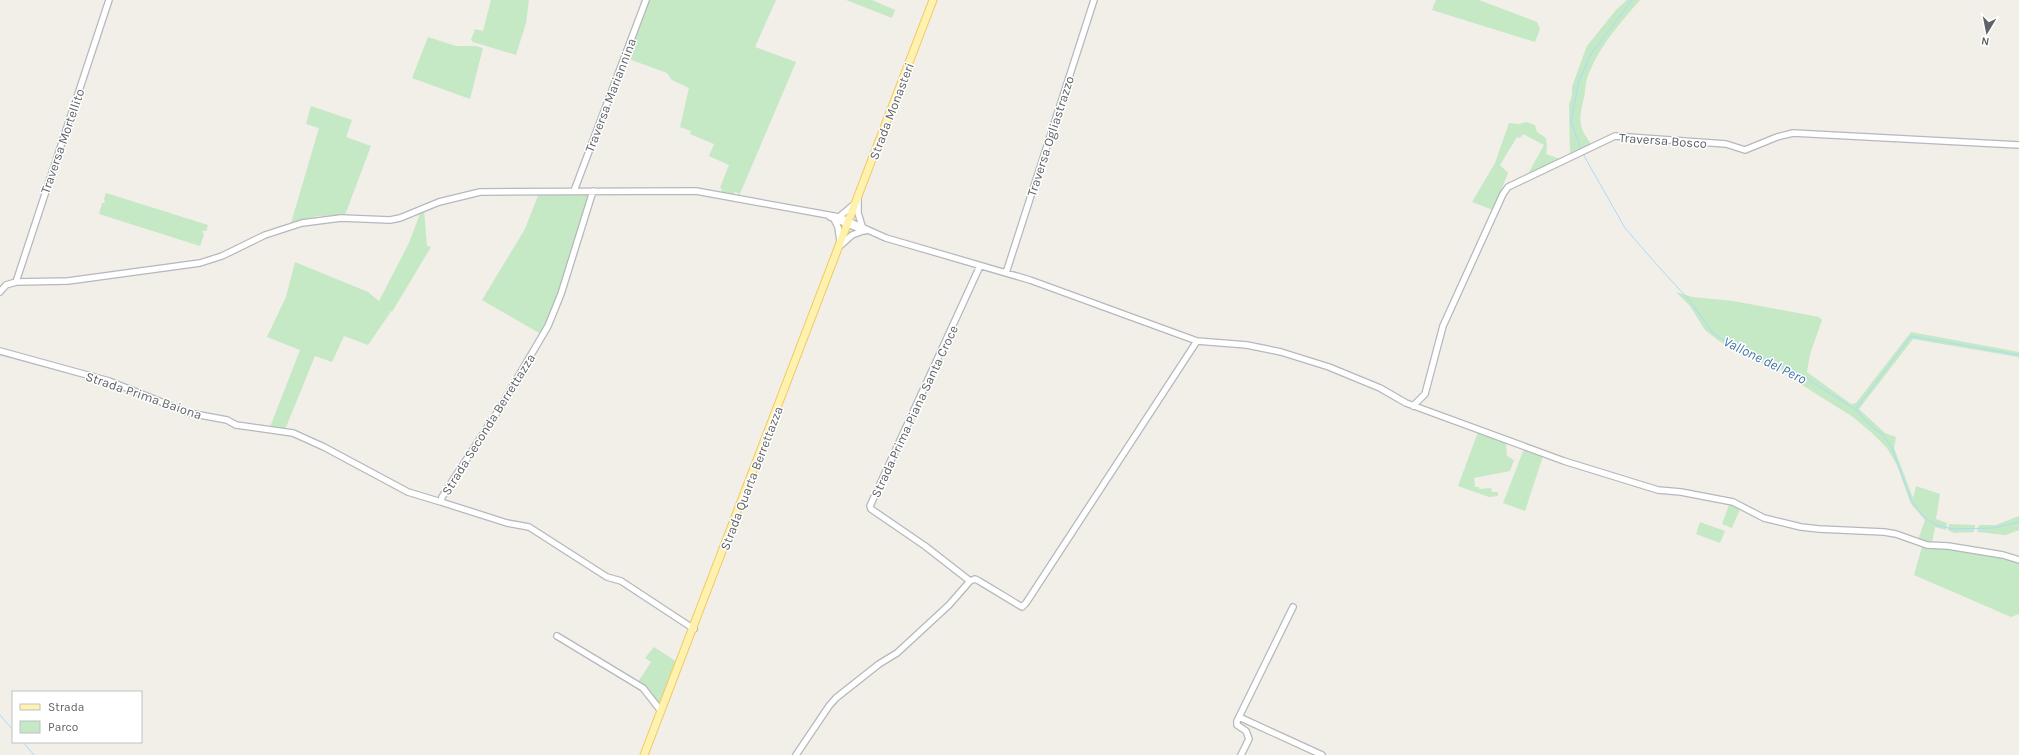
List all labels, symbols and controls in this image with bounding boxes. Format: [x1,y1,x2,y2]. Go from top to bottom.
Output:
north arrow [1967,12,2007,52]
text: N [1980,34,1990,48]
street label: Traversa Mariannina [582,36,639,154]
street label: Strada Monasteri [866,61,917,162]
street label: Traversa Ogliastrazzo [1024,74,1077,198]
street label: Traversa Mortellito [37,87,87,196]
street label: Traversa Bosco [1618,130,1707,151]
street label: Strada Prima Piana Santa Croce [868,322,961,500]
water label: Vallone del Pero [1720,333,1809,388]
street label: Strada Seconda Berrettazza [439,351,538,498]
street label: Strada Prima Baiona [84,369,204,422]
street label: Strada Quarta Berrettazza [717,404,786,552]
legend [12,691,142,743]
text: Strada [48,700,84,714]
text: Parco [48,720,78,734]

